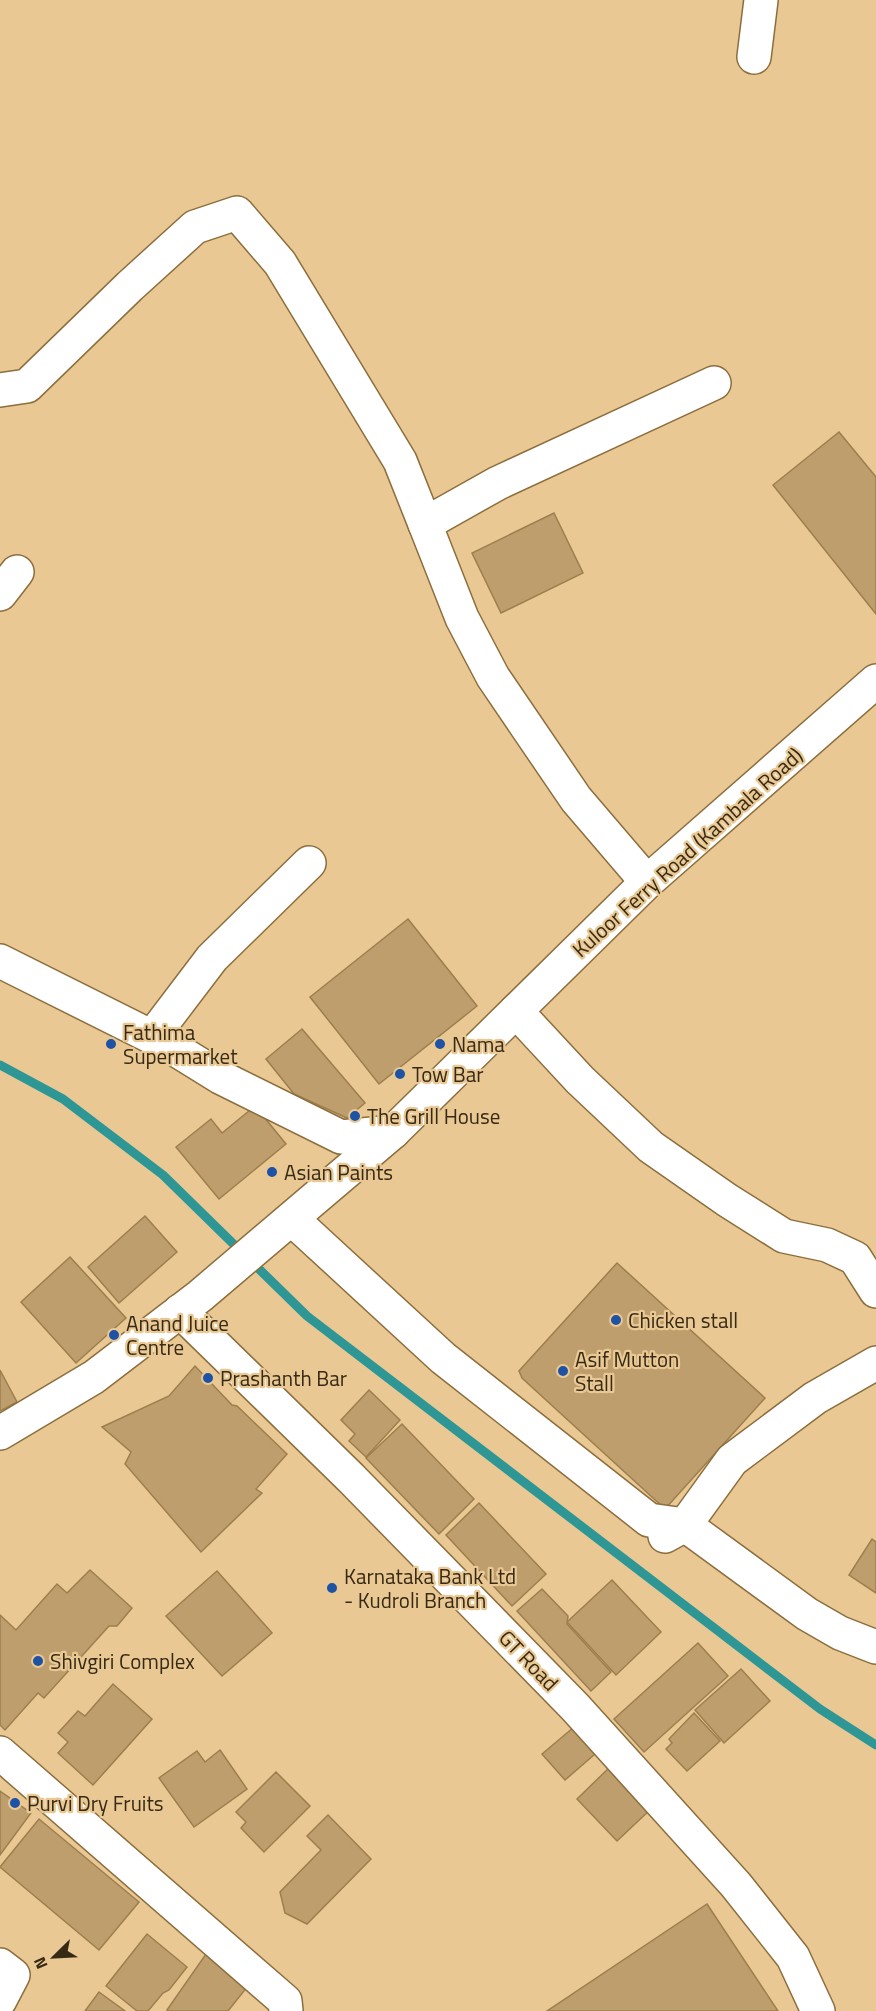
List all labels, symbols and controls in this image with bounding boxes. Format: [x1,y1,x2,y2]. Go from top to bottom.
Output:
street label: Kuloor Ferry Road (Kambala Road) [565,740,809,964]
place label: Fathima Supermarket [123,1016,238,1072]
place label: Nama [452,1028,505,1060]
marker: Fathima Supermarket [104,1037,118,1051]
marker: Nama [433,1037,447,1051]
place label: Tow Bar [412,1058,483,1090]
marker: Tow Bar [393,1067,407,1081]
place label: The Grill House [367,1100,500,1132]
marker: The Grill House [348,1109,362,1123]
place label: Asian Paints [284,1156,393,1188]
marker: Asian Paints [265,1165,279,1179]
place label: Chicken stall [628,1304,738,1336]
place label: Anand Juice Centre [126,1307,229,1363]
marker: Chicken stall [609,1313,623,1327]
marker: Anand Juice Centre [107,1328,121,1342]
place label: Asif Mutton Stall [575,1343,679,1399]
place label: Prashanth Bar [220,1362,347,1394]
marker: Asif Mutton Stall [556,1364,570,1378]
marker: Prashanth Bar [201,1371,215,1385]
place label: Karnataka Bank Ltd - Kudroli Branch [344,1560,516,1616]
marker: Karnataka Bank Ltd - Kudroli Branch [325,1581,339,1595]
street label: GT Road [492,1622,566,1698]
place label: Shivgiri Complex [50,1645,195,1677]
marker: Shivgiri Complex [31,1654,45,1668]
place label: Purvi Dry Fruits [27,1787,164,1819]
marker: Purvi Dry Fruits [8,1796,22,1810]
north arrow [24,1927,84,1987]
text: N [27,1953,54,1973]

